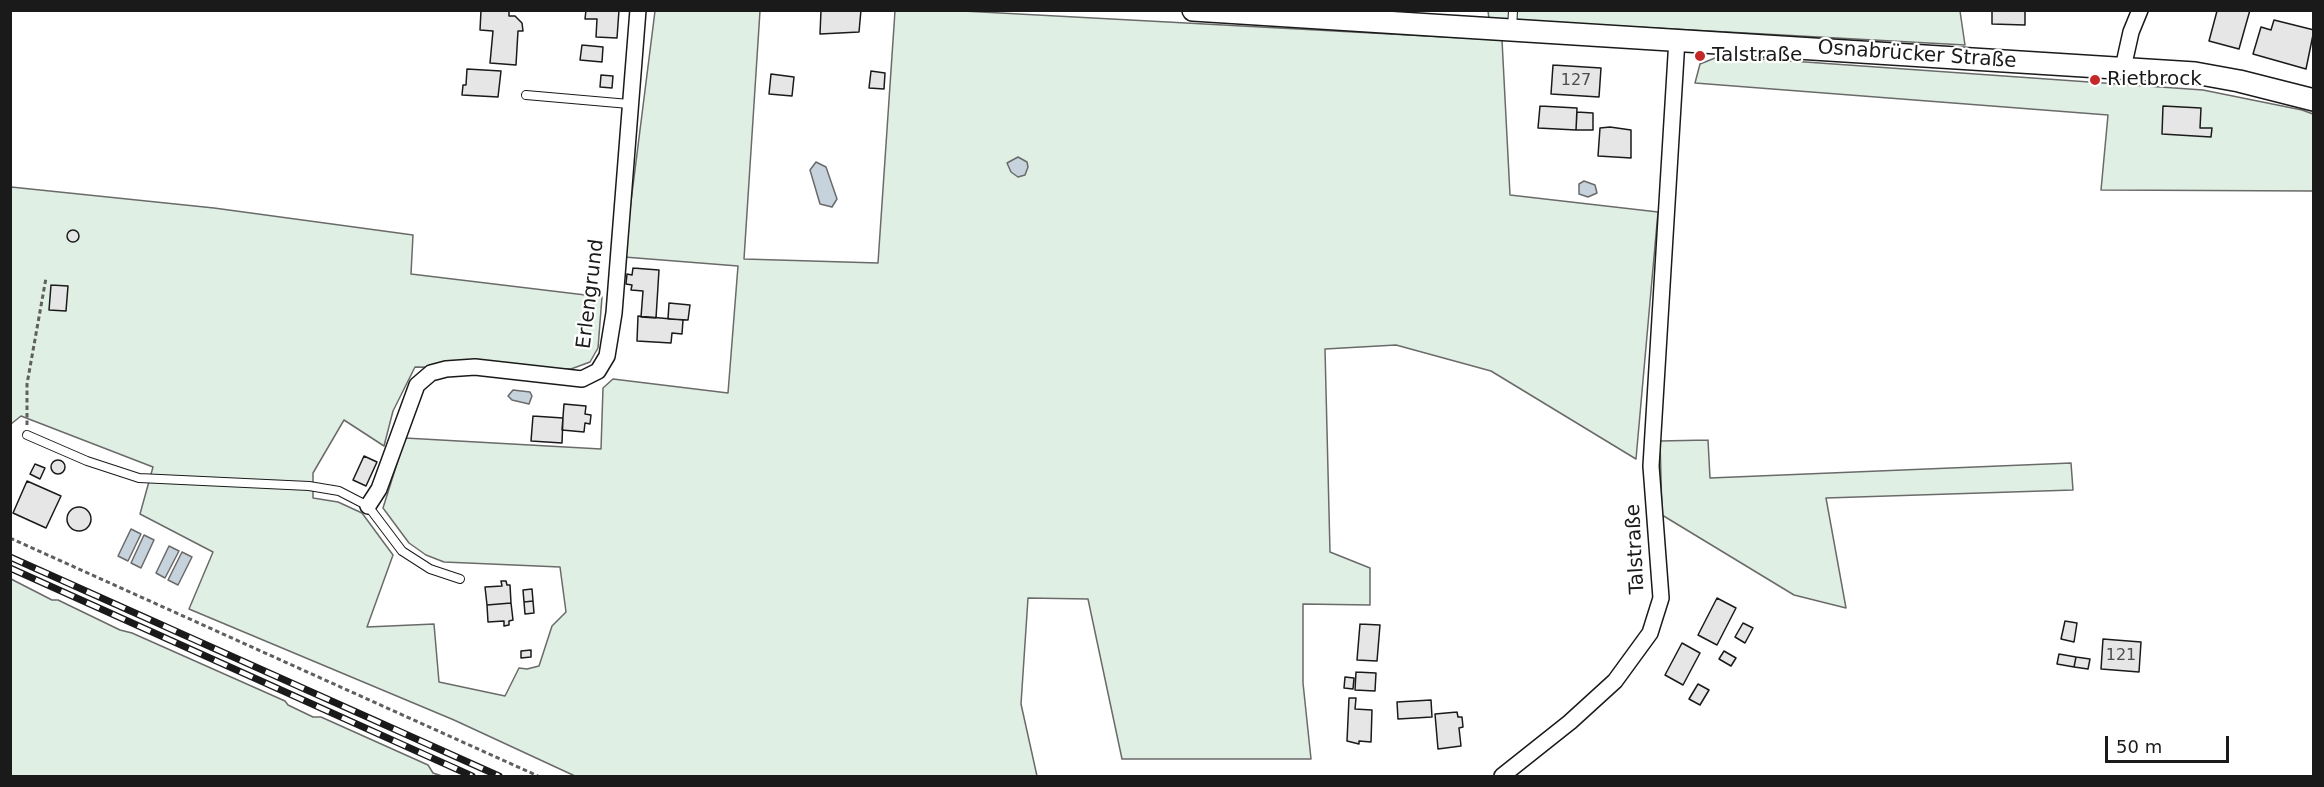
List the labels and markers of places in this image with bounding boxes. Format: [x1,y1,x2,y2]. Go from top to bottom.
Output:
place label: Talstraße [1712,44,1802,68]
marker: Talstraße [1693,49,1707,63]
place label: Rietbrock [2107,68,2202,92]
marker: Rietbrock [2088,73,2102,87]

